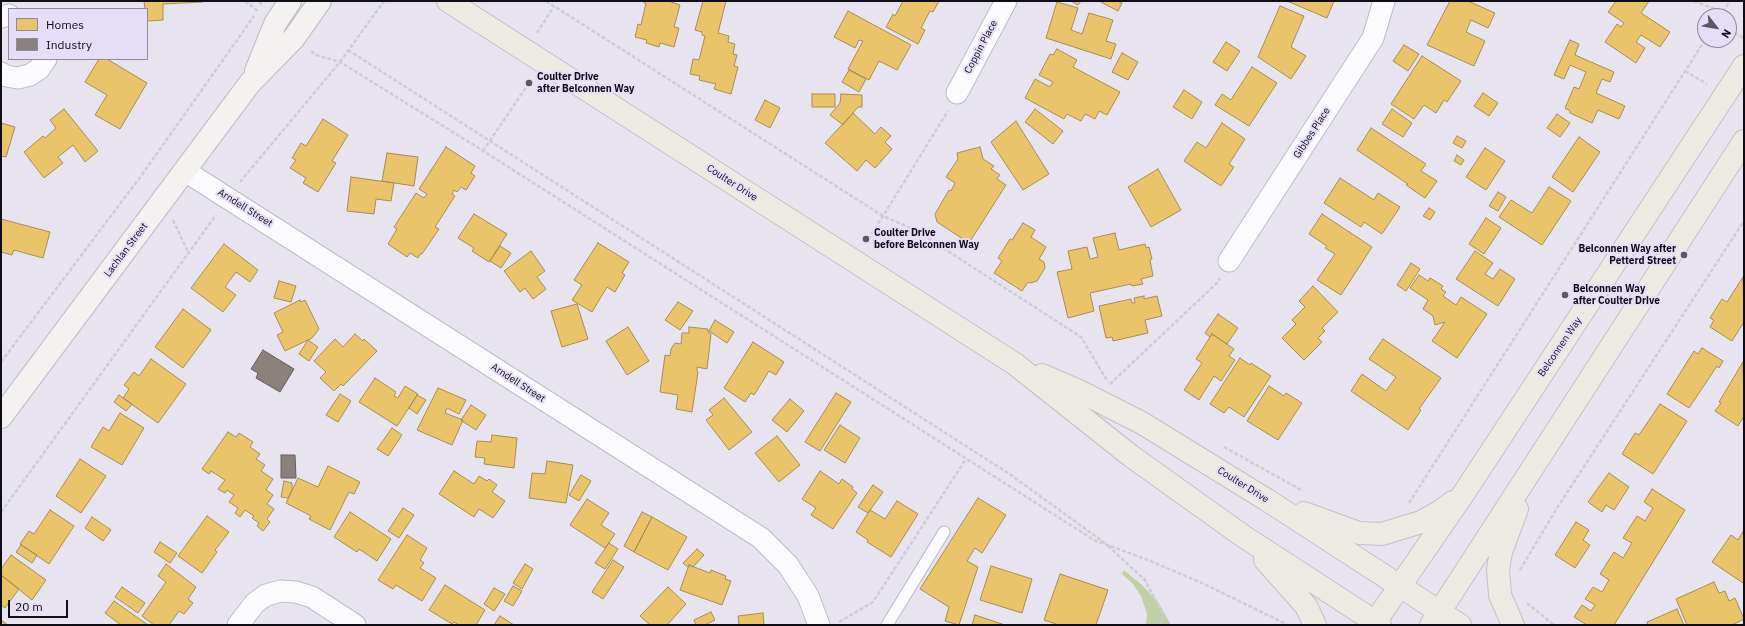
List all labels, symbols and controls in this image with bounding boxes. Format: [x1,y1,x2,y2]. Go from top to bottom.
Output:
legend [8,8,148,60]
north arrow [1697,8,1737,48]
text: Homes [46,17,84,32]
street label: Coppin Place [962,18,1000,76]
text: N [1718,27,1734,41]
text: Industry [46,37,92,52]
place label: Coulter Drive after Belconnen Way [537,71,634,94]
marker: Coulter Drive after Belconnen Way [524,78,534,88]
street label: Gibbes Place [1291,105,1333,161]
street label: Coulter Drive [704,162,760,204]
street label: Arndell Street [215,186,275,230]
street label: Lachlan Street [102,221,150,279]
place label: Coulter Drive before Belconnen Way [874,227,979,250]
marker: Coulter Drive before Belconnen Way [861,234,871,244]
place label: Belconnen Way after Petterd Street [1579,243,1676,266]
marker: Belconnen Way after Petterd Street [1679,250,1689,260]
place label: Belconnen Way after Coulter Drive [1573,283,1660,306]
marker: Belconnen Way after Coulter Drive [1560,290,1570,300]
street label: Belconnen Way [1536,315,1584,379]
street label: Arndell Street [489,361,547,405]
street label: Coulter Drive [1215,464,1271,506]
scale bar [10,592,70,618]
text: 20 m [15,599,43,614]

